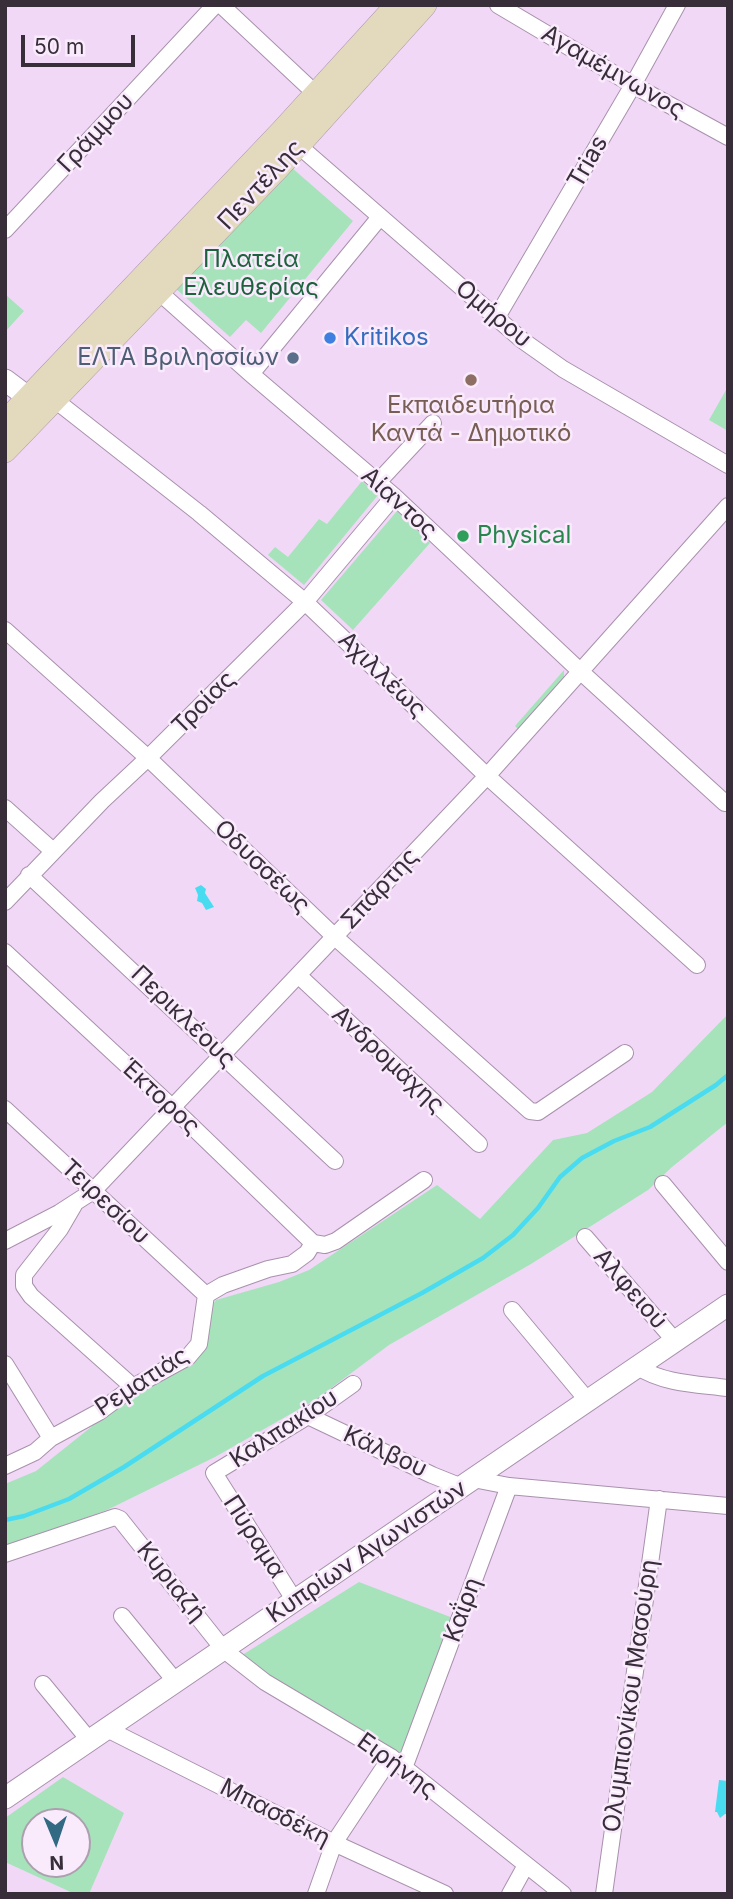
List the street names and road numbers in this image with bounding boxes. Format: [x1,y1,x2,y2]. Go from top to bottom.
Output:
street label: Αγαμέμνωνος [536,19,690,125]
street label: Γράμμου [52,87,140,179]
street label: Trias [562,131,614,193]
street label: Πεντέλης [212,134,310,236]
street label: Ομήρου [449,274,537,354]
street label: Αίαντος [355,461,443,545]
street label: Αχιλλέως [332,626,432,724]
street label: Τροίας [166,665,242,741]
street label: Οδυσσέως [208,814,316,920]
street label: Σπάρτης [335,843,425,935]
street label: Περικλέους [125,960,241,1074]
street label: Ανδρομάχης [326,1000,450,1120]
street label: Έκτορος [114,1053,206,1141]
street label: Τειρεσίου [55,1154,155,1250]
street label: Αλφειού [587,1243,673,1335]
street label: Ρεματιάς [90,1341,194,1423]
street label: Καλπακίου [225,1383,343,1475]
street label: Κάλβου [338,1420,432,1484]
street label: Κυπρίων Αγωνιστών [262,1474,472,1630]
street label: Πύραμα [217,1490,291,1584]
street label: Κυριαζή [130,1536,212,1628]
street label: Ολυμπιονίκου Μασούρη [598,1558,664,1834]
street label: Καΐρη [438,1574,488,1646]
street label: Ειρήνης [351,1727,443,1805]
street label: Μπασδέκη [215,1773,335,1853]

